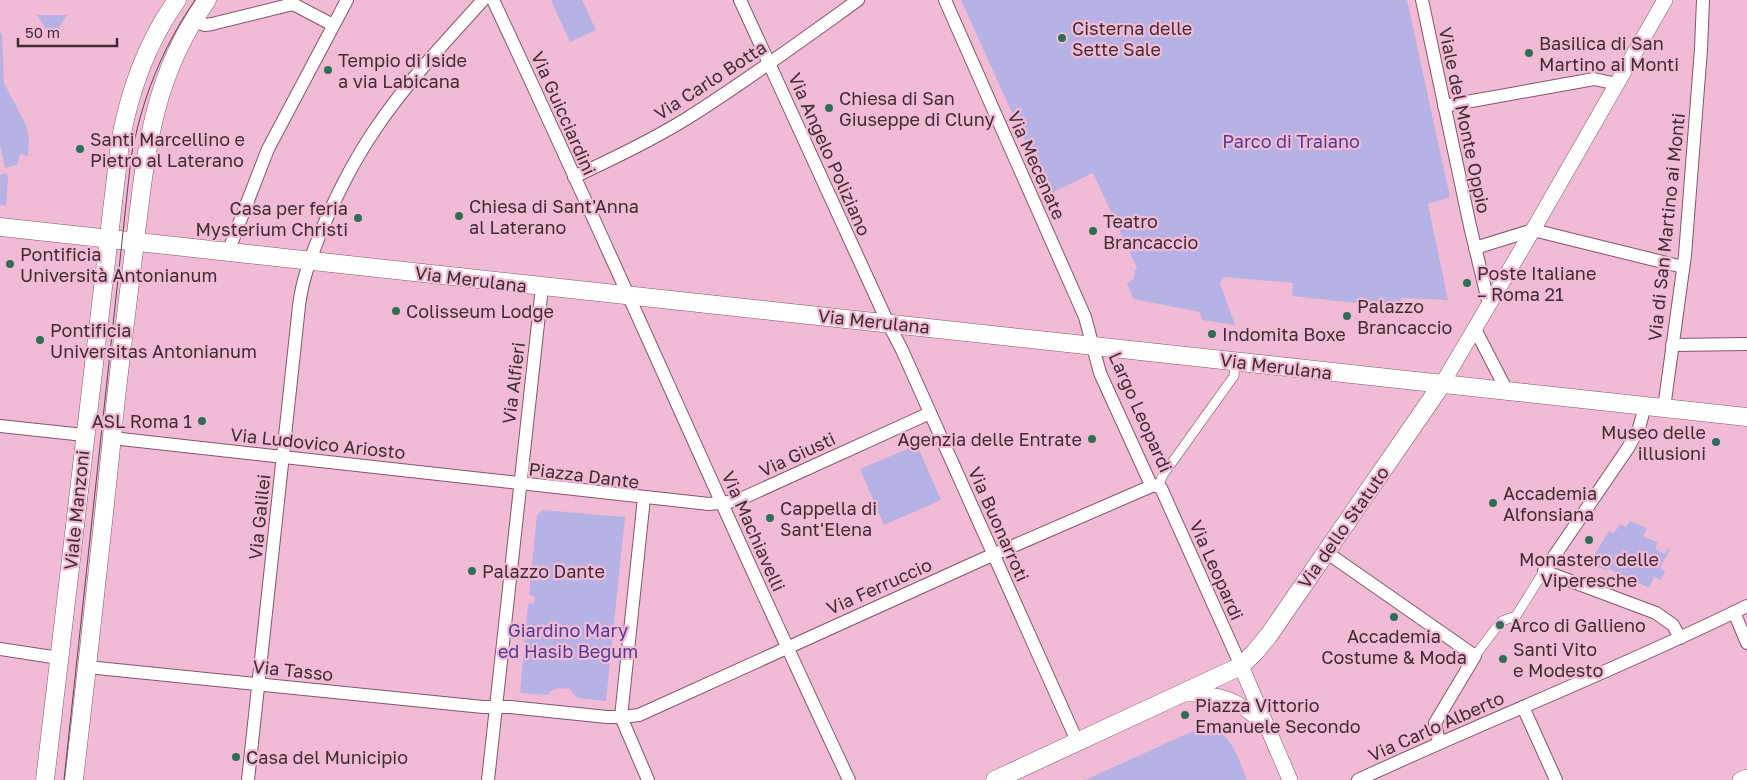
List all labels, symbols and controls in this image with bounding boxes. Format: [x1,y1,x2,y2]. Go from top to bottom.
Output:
scale bar [18,15,116,47]
place label: Cisterna delle Sette Sale [1072,17,1192,60]
text: 50 m [25,23,60,41]
street label: Viale del Monte Oppio [1435,25,1495,215]
marker: Cisterna delle Sette Sale [1056,32,1068,44]
place label: Basilica di San Martino ai Monti [1539,32,1679,75]
street label: Via Carlo Botta [650,36,770,124]
marker: Basilica di San Martino ai Monti [1523,47,1535,59]
street label: Via Guicciardini [527,48,601,178]
place label: Tempio di Iside a via Labicana [338,49,467,92]
marker: Tempio di Iside a via Labicana [322,64,334,76]
street label: Via Angelo Poliziano [784,69,876,239]
place label: Chiesa di San Giuseppe di Cluny [839,87,995,130]
marker: Chiesa di San Giuseppe di Cluny [823,102,835,114]
street label: Via Mecenate [1003,107,1071,223]
street label: Via di San Martino ai Monti [1643,112,1689,342]
place label: Santi Marcellino e Pietro al Laterano [90,128,245,171]
park label: Parco di Traiano [1222,130,1360,152]
marker: Santi Marcellino e Pietro al Laterano [74,143,86,155]
place label: Chiesa di Sant'Anna al Laterano [469,195,639,238]
place label: Casa per feria Mysterium Christi [195,197,348,240]
marker: Chiesa di Sant'Anna al Laterano [453,210,465,222]
place label: Teatro Brancaccio [1103,210,1198,253]
marker: Casa per feria Mysterium Christi [352,212,364,224]
marker: Teatro Brancaccio [1087,225,1099,237]
place label: Pontificia Università Antonianum [20,243,217,286]
marker: Pontificia Università Antonianum [4,258,16,270]
street label: Via Merulana [414,261,528,297]
place label: Poste Italiane – Roma 21 [1477,262,1596,305]
marker: Poste Italiane – Roma 21 [1461,277,1473,289]
place label: Palazzo Brancaccio [1357,295,1452,338]
place label: Colisseum Lodge [406,300,554,322]
street label: Via Merulana [817,304,931,338]
marker: Colisseum Lodge [390,305,402,317]
marker: Palazzo Brancaccio [1341,310,1353,322]
place label: Pontificia Universitas Antonianum [50,319,257,362]
place label: Indomita Boxe [1222,323,1346,345]
marker: Indomita Boxe [1206,328,1218,340]
marker: Pontificia Universitas Antonianum [34,334,46,346]
street label: Via Alfieri [497,341,529,425]
street label: Via Merulana [1219,348,1333,384]
street label: Largo Leopardi [1105,349,1177,475]
place label: ASL Roma 1 [92,410,192,432]
marker: ASL Roma 1 [196,415,208,427]
place label: Museo delle illusioni [1601,421,1706,464]
street label: Via Ludovico Ariosto [229,423,407,463]
street label: Via Giusti [755,427,839,481]
place label: Agenzia delle Entrate [898,428,1082,450]
marker: Agenzia delle Entrate [1086,433,1098,445]
marker: Museo delle illusioni [1710,436,1722,448]
street label: Viale Manzoni [59,449,93,571]
street label: Piazza Dante [527,457,641,493]
street label: Via dello Statuto [1293,462,1393,592]
street label: Via Buonarroti [964,463,1034,585]
street label: Via Machiavelli [718,467,790,595]
street label: Via Galilei [244,473,274,561]
place label: Accademia Alfonsiana [1503,482,1597,525]
place label: Cappella di Sant'Elena [780,497,877,540]
marker: Accademia Alfonsiana [1487,497,1499,509]
marker: Cappella di Sant'Elena [764,512,776,524]
street label: Via Leopardi [1185,517,1249,623]
marker: Monastero delle Viperesche [1583,534,1595,546]
place label: Monastero delle Viperesche [1519,548,1659,591]
street label: Via Ferruccio [823,553,935,619]
place label: Palazzo Dante [482,560,605,582]
marker: Palazzo Dante [466,565,478,577]
marker: Accademia Costume & Moda [1388,611,1400,623]
place label: Arco di Gallieno [1510,614,1646,636]
park label: Giardino Mary ed Hasib Begum [498,619,638,662]
marker: Arco di Gallieno [1494,619,1506,631]
place label: Accademia Costume & Moda [1321,625,1467,668]
place label: Santi Vito e Modesto [1513,638,1603,681]
marker: Santi Vito e Modesto [1497,653,1509,665]
street label: Via Tasso [251,655,335,685]
street label: Via Carlo Alberto [1365,686,1507,766]
place label: Piazza Vittorio Emanuele Secondo [1195,694,1361,737]
marker: Piazza Vittorio Emanuele Secondo [1179,709,1191,721]
place label: Casa del Municipio [246,746,408,768]
marker: Casa del Municipio [230,751,242,763]

